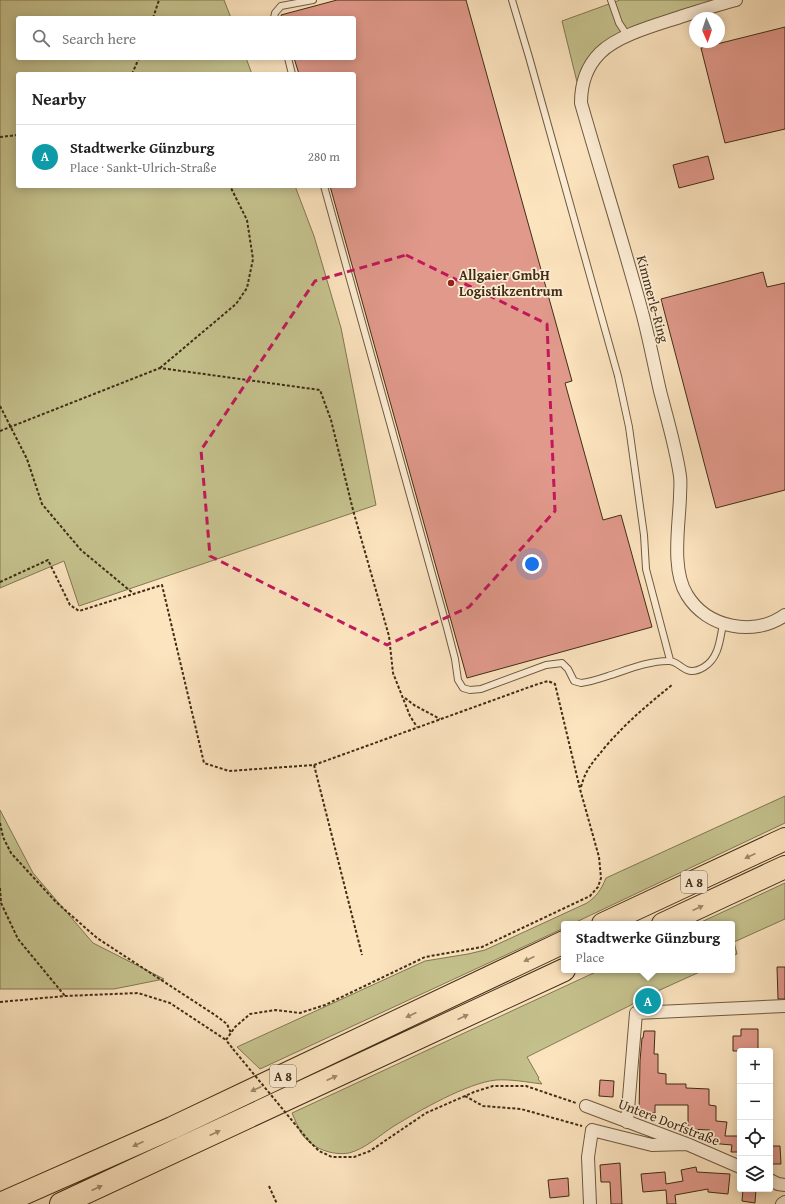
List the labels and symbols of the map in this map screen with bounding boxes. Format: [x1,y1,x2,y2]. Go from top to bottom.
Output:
north arrow [689,12,725,48]
street label: Kimmerle-Ring [632,253,674,345]
place label: Allgaier GmbH Logistikzentrum [459,265,563,301]
marker: Allgaier GmbH Logistikzentrum [446,278,456,288]
your location [522,554,542,574]
one-way arrow [744,853,755,859]
road number: A 8 [681,871,707,893]
one-way arrow [693,904,705,910]
one-way arrow [523,956,534,962]
pin: A [635,986,661,1016]
one-way arrow [406,1012,417,1018]
one-way arrow [457,1014,469,1020]
road number: A 8 [270,1065,296,1087]
one-way arrow [327,1075,338,1081]
one-way arrow [250,1086,262,1092]
street label: Untere Dorfstraße [615,1093,723,1151]
one-way arrow [209,1130,220,1136]
one-way arrow [132,1141,144,1147]
one-way arrow [91,1185,103,1191]

